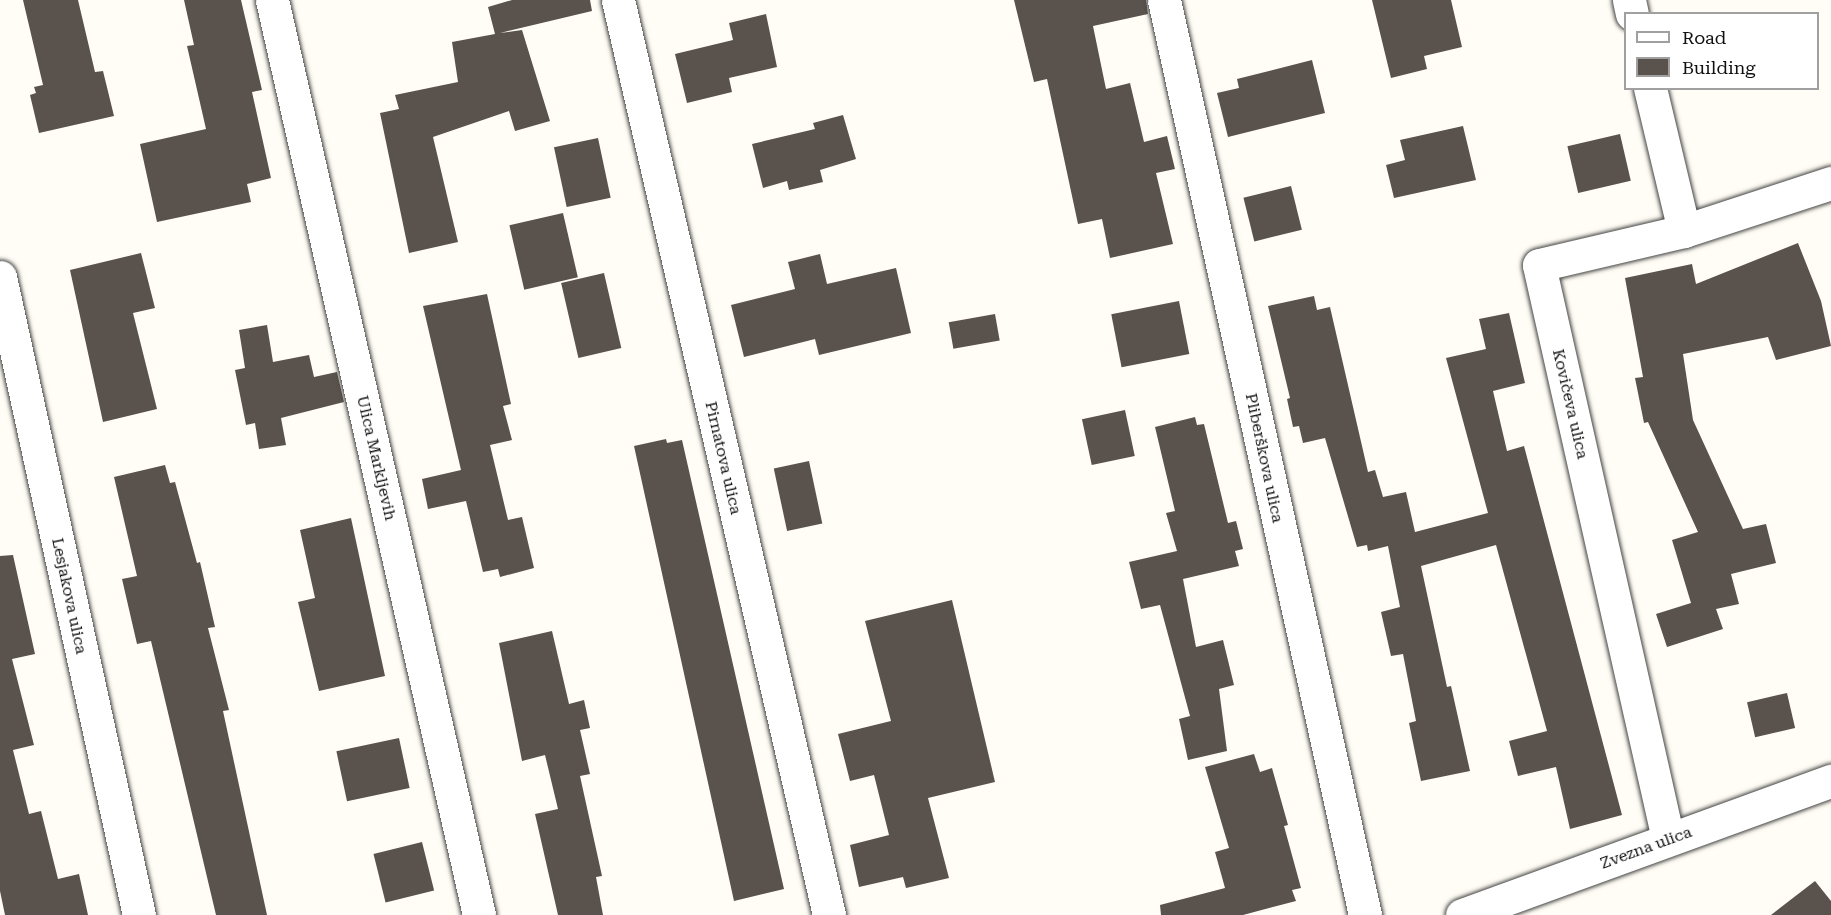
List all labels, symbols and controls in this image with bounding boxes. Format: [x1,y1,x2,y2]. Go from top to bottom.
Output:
legend [1624,12,1819,90]
text: Road [1682,27,1726,48]
text: Building [1682,57,1756,78]
street label: Kovičeva ulica [1548,347,1592,461]
street label: Pliberškova ulica [1241,391,1287,525]
street label: Ulica Markljevih [352,394,400,522]
street label: Pirnatova ulica [701,400,745,516]
street label: Lesjakova ulica [47,536,91,656]
street label: Zvezna ulica [1598,823,1694,873]

